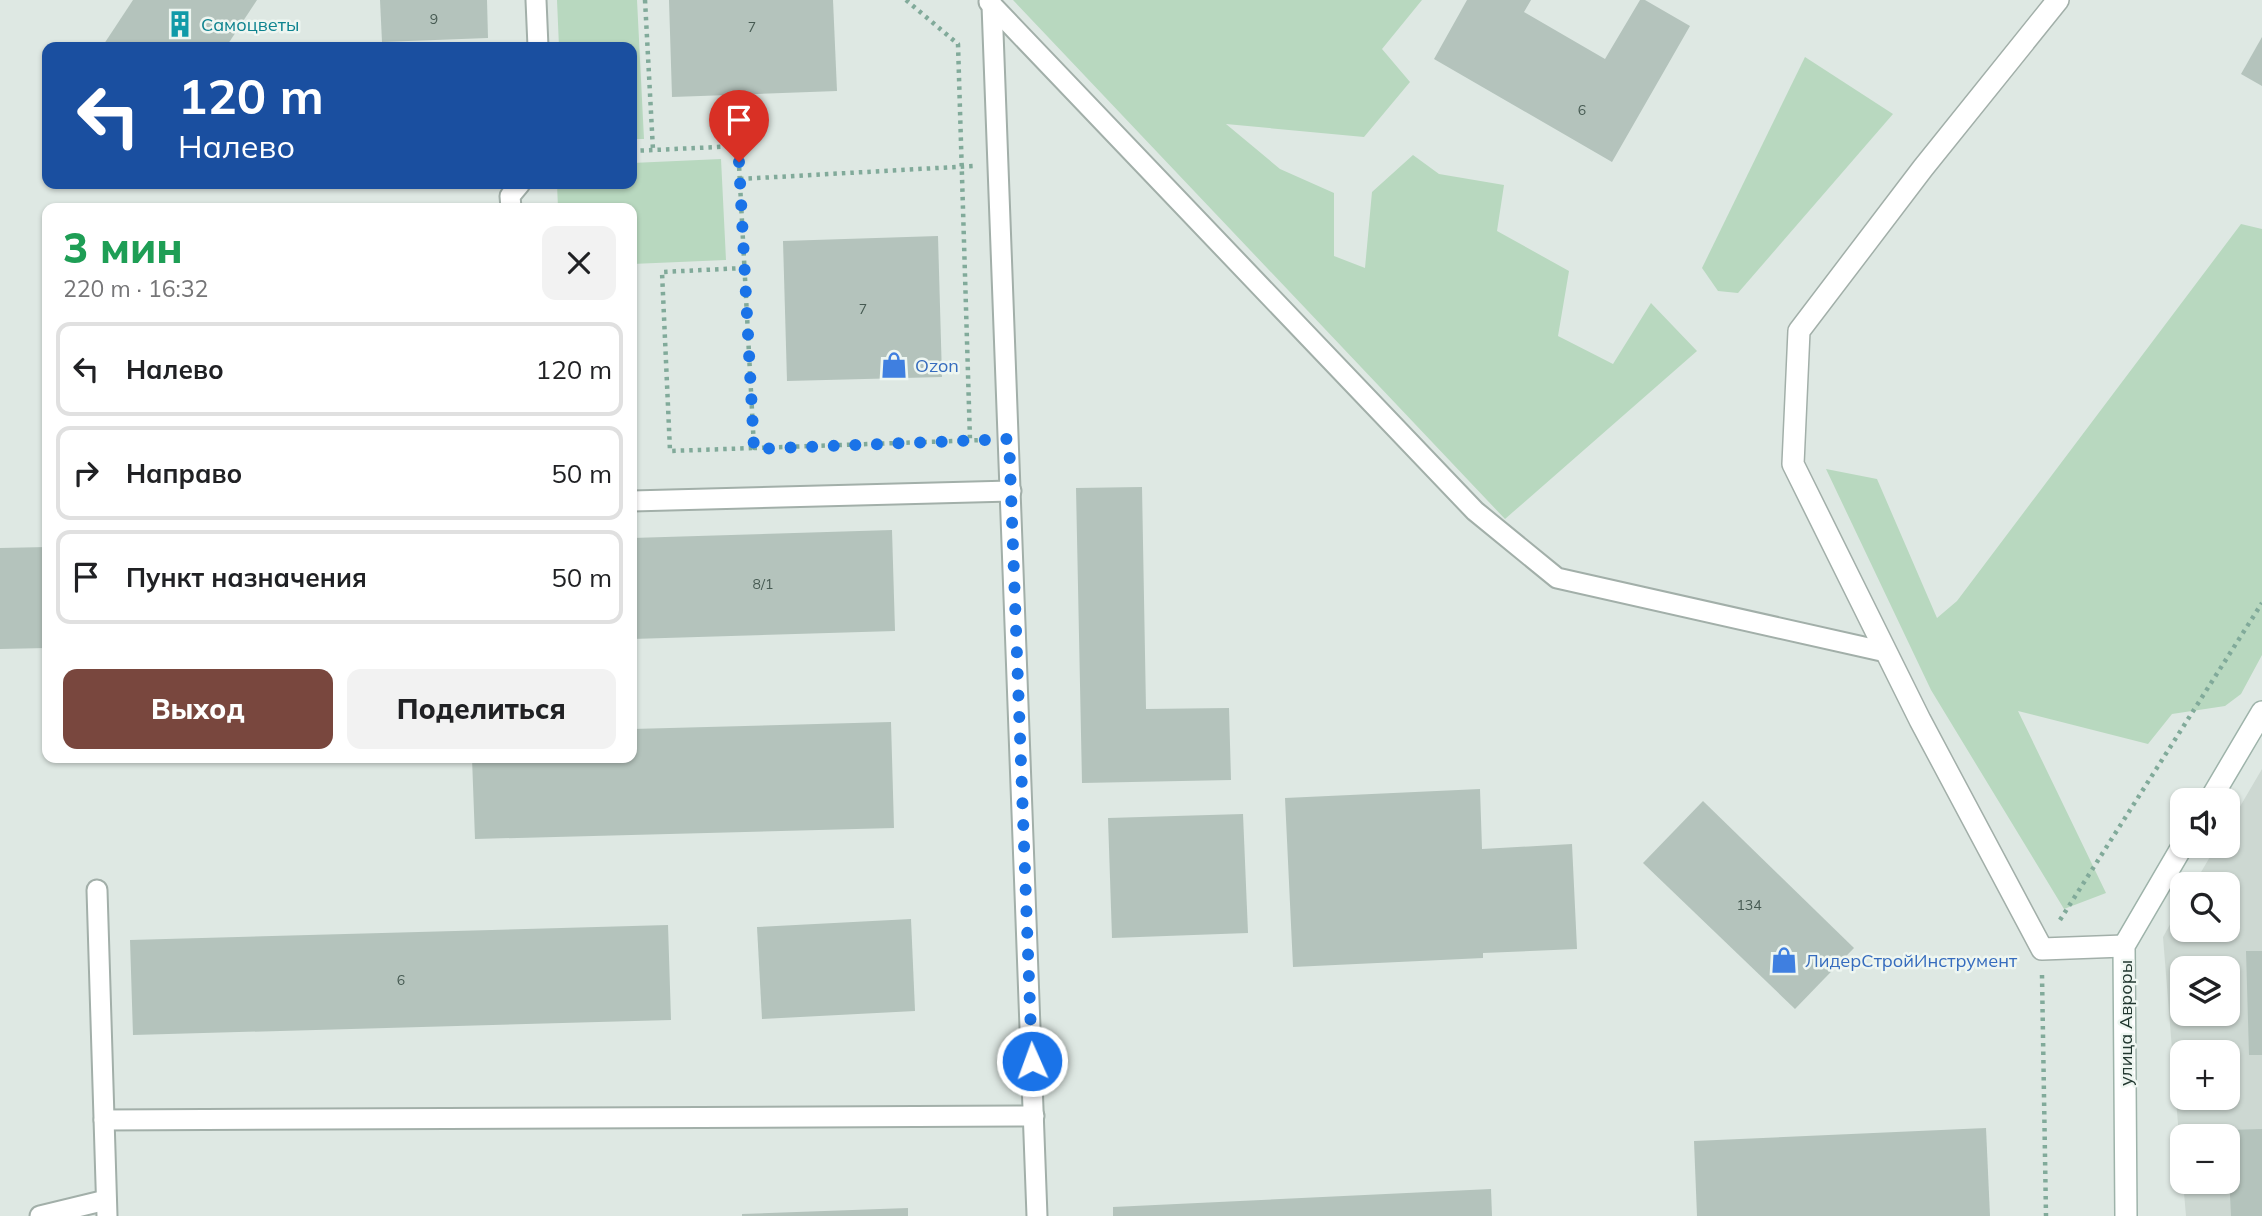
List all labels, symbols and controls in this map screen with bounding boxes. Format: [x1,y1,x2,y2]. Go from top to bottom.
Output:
building icon: Самоцветы [165,9,195,39]
house number: 9 [430,10,438,28]
place label: Самоцветы [201,13,299,36]
house number: 7 [748,18,756,36]
text: 120 m [178,65,324,126]
icon: left [63,70,154,161]
pin [709,90,769,162]
icon: arrive [720,101,758,139]
house number: 6 [1578,101,1586,119]
text: Налево [178,126,295,166]
text: 3 мин [63,221,183,274]
button: close [542,226,616,300]
text: 220 m · 16:32 [63,274,208,303]
house number: 7 [859,300,867,318]
icon: left [67,350,105,388]
shop icon: Ozon [879,350,909,380]
text: Налево [126,353,224,386]
text: 120 m [536,353,612,386]
place label: Ozon [915,354,959,377]
icon: right [67,454,105,492]
text: Направо [126,457,242,490]
text: 50 m [551,457,612,490]
icon: arrive [67,558,105,596]
text: Пункт назначения [126,561,367,594]
text: 50 m [551,561,612,594]
house number: 8/1 [753,575,773,593]
button: Выход [63,669,333,749]
button: Поделиться [347,669,616,749]
map controls [2170,788,2240,1194]
button: sound [2170,788,2240,858]
button: search [2170,872,2240,942]
house number: 134 [1736,896,1762,914]
shop icon: ЛидерСтройИнструмент [1769,945,1799,975]
place label: ЛидерСтройИнструмент [1805,949,2018,972]
button: layers [2170,956,2240,1026]
street label: улица Авроры [2114,960,2137,1086]
house number: 6 [397,971,405,989]
position arrow [995,1024,1069,1098]
button: + [2170,1040,2240,1110]
button: − [2170,1124,2240,1194]

